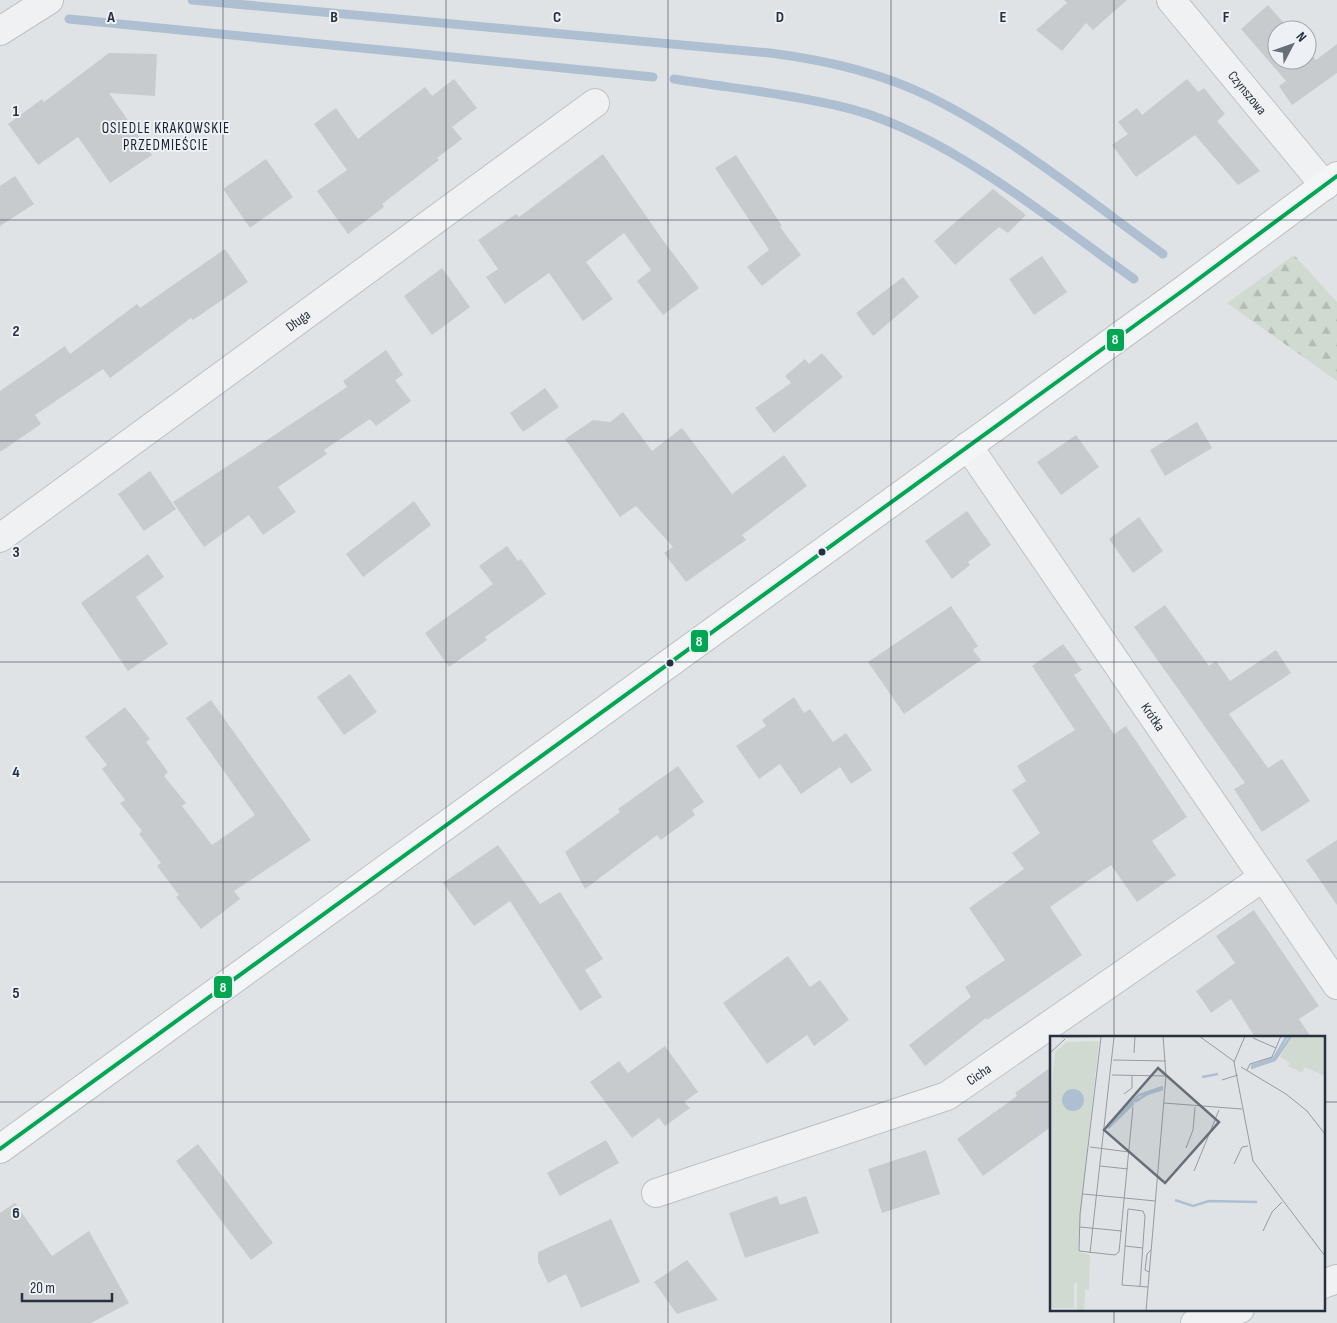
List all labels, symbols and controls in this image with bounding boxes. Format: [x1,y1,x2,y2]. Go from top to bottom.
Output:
text: A [106,8,115,27]
text: B [330,8,338,27]
text: C [553,8,561,27]
text: D [776,8,784,27]
text: E [1000,8,1007,27]
text: F [1223,8,1230,27]
north arrow [1267,20,1317,70]
text: N [1293,28,1310,45]
street label: Czynszowa [1224,67,1270,118]
text: 1 [13,102,20,121]
district label: OSIEDLE KRAKOWSKIE PRZEDMIEŚCIE [102,119,230,155]
street label: Długa [283,306,314,335]
text: 2 [12,322,20,341]
line badge: 8 [1106,328,1125,352]
text: 8 [1112,331,1119,348]
text: 3 [12,543,20,562]
unlabelled marker [817,547,827,557]
line badge: 8 [690,629,709,653]
text: 8 [696,633,703,650]
unlabelled marker [665,658,675,668]
street label: Krótka [1137,699,1169,734]
text: 4 [12,763,20,782]
line badge: 8 [213,975,233,999]
text: 8 [220,979,227,996]
text: 5 [12,984,20,1003]
inset map [1050,1036,1324,1310]
street label: Cicha [963,1060,994,1089]
text: 6 [12,1204,20,1223]
scale bar [22,1270,112,1302]
text: 20 m [30,1279,55,1298]

